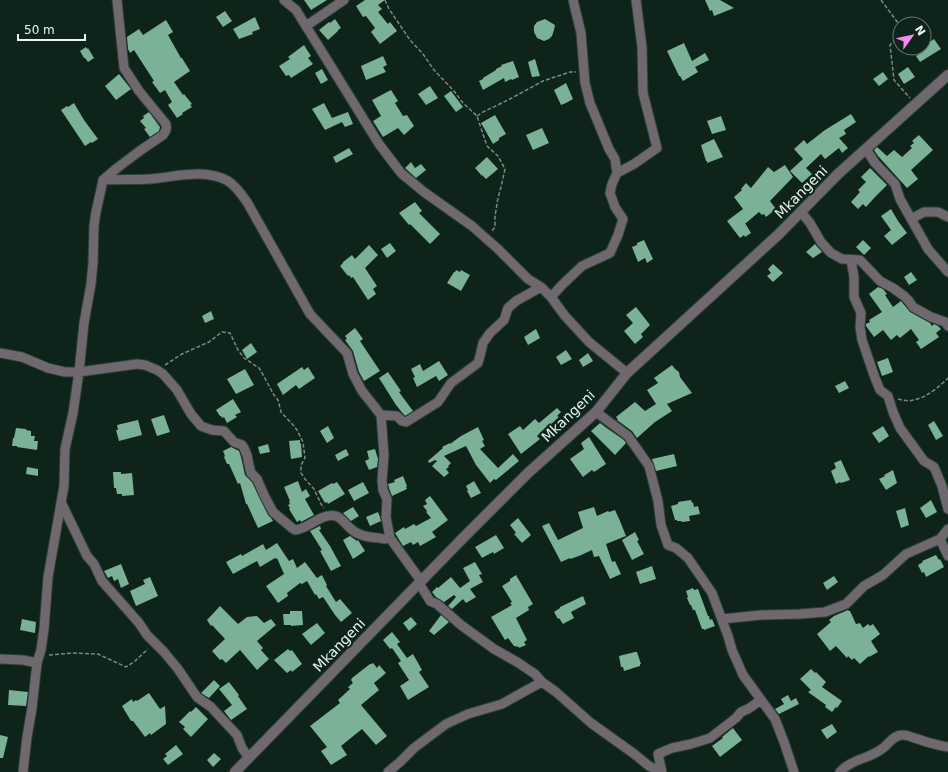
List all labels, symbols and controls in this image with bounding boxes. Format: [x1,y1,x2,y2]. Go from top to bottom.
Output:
scale bar [18,16,85,42]
north arrow [892,16,932,56]
text: 50 m [24,23,55,37]
text: N [912,23,928,38]
street label: Mkangeni [771,162,831,222]
street label: Mkangeni [538,387,598,445]
street label: Mkangeni [310,615,368,675]

